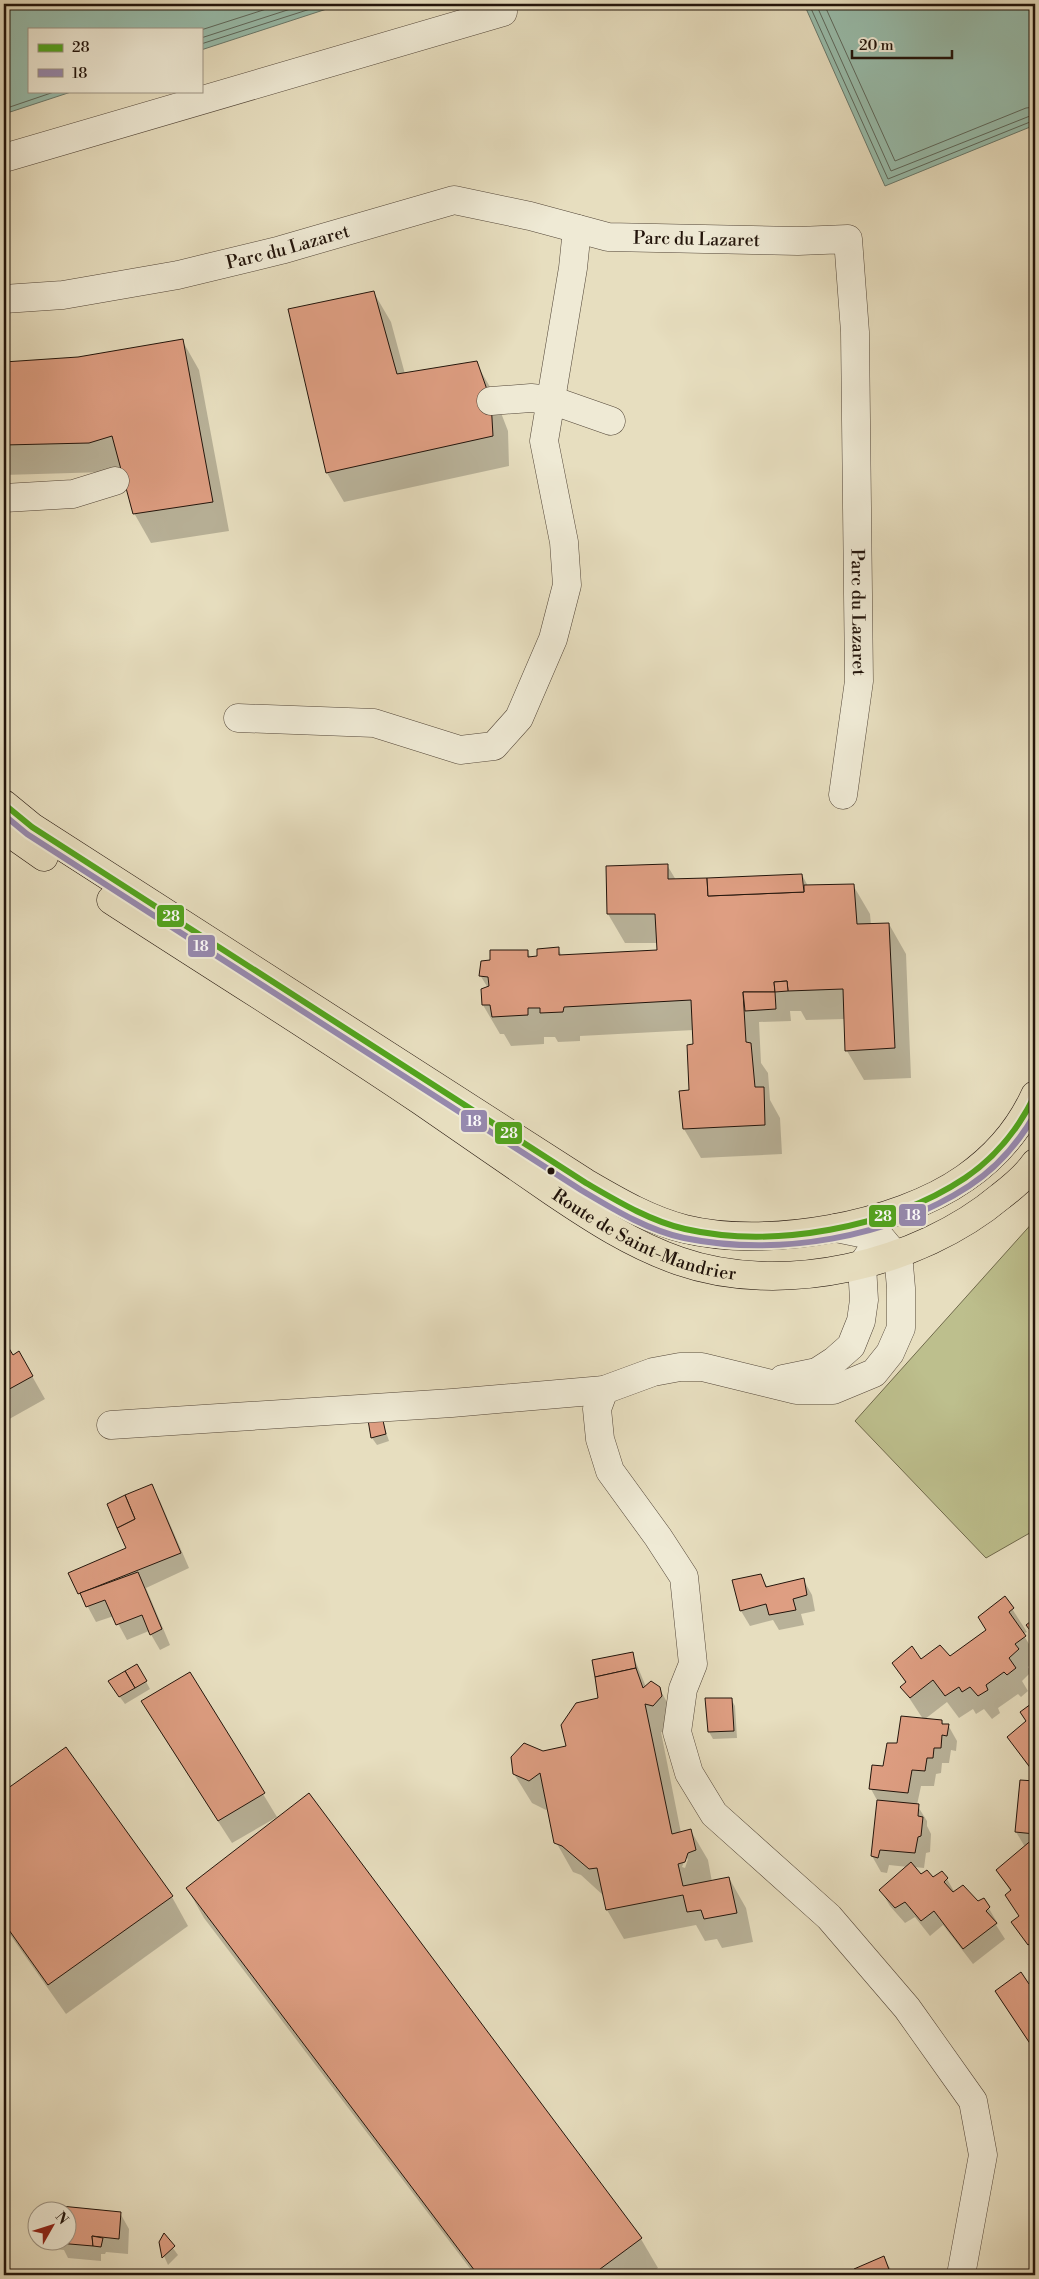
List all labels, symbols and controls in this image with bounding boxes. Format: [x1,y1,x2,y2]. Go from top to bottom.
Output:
legend [28,28,202,92]
scale bar [852,28,952,60]
text: 20 m [859,36,894,55]
text: 28 [72,38,90,57]
text: 18 [72,64,87,83]
street label: Parc du Lazaret [224,220,353,275]
street label: Parc du Lazaret [633,227,761,252]
street label: Parc du Lazaret [845,549,870,677]
line badge: 28 [156,904,185,928]
text: 28 [162,908,180,926]
line badge: 18 [187,934,216,958]
text: 18 [193,938,209,956]
line badge: 18 [460,1109,488,1133]
text: 18 [466,1113,482,1131]
line badge: 28 [494,1121,523,1145]
text: 28 [500,1125,518,1143]
unlabelled marker [546,1166,556,1176]
street label: Route de Saint-Mandrier [548,1184,738,1286]
line badge: 18 [898,1203,927,1227]
line badge: 28 [868,1204,897,1228]
text: 18 [905,1207,921,1225]
text: 28 [874,1208,892,1226]
north arrow [28,2202,78,2252]
text: N [51,2208,72,2228]

